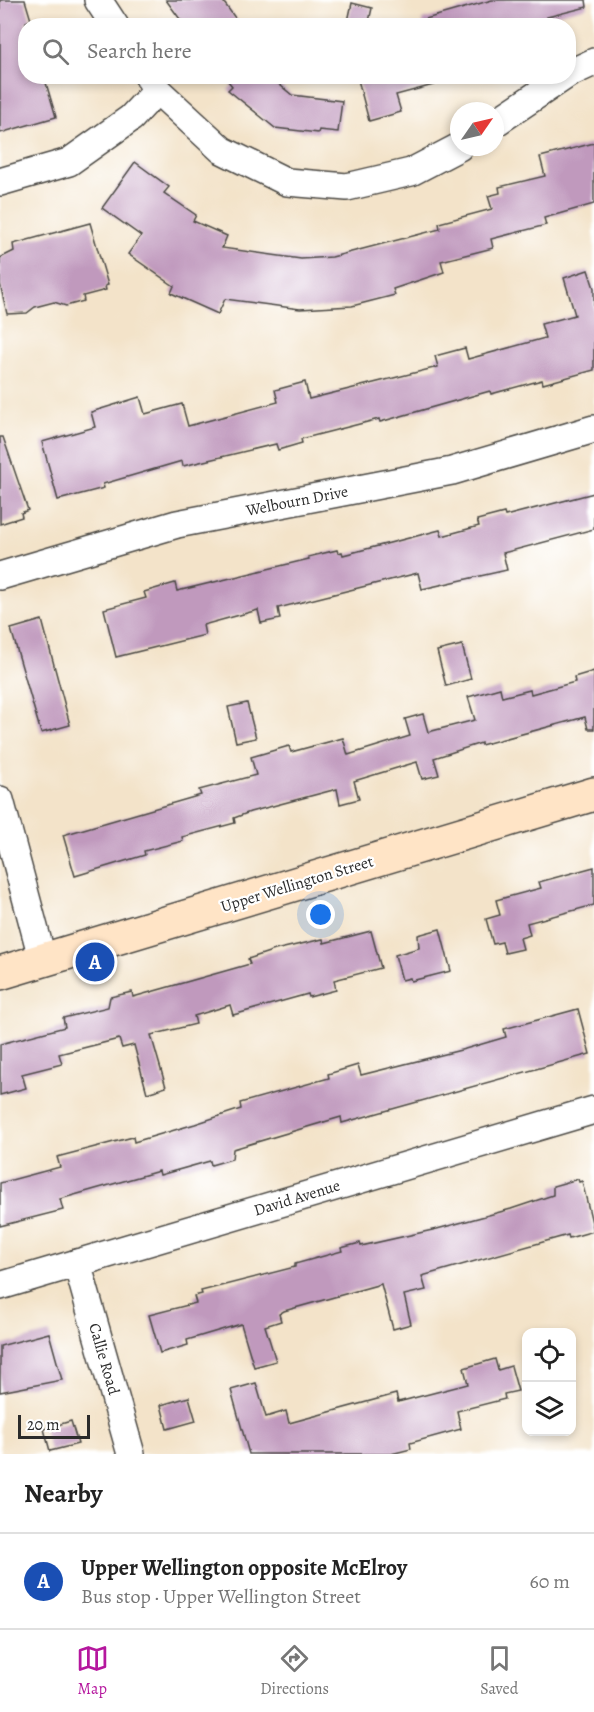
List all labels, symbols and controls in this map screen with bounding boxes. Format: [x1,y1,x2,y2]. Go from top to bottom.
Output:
search box [18,18,576,84]
icon: search [39,35,72,68]
text: Search here [87,36,192,66]
north arrow [450,102,504,156]
street label: Welbourn Drive [243,480,350,522]
street label: Upper Wellington Street [218,850,376,918]
your location [306,900,335,929]
pin: A [76,940,115,984]
street label: David Avenue [251,1174,343,1222]
street label: Callie Road [83,1321,125,1398]
map controls [522,1328,576,1436]
button: locate [522,1328,576,1382]
button: layers [522,1382,576,1436]
scale bar [18,1412,90,1440]
text: 20 m [27,1414,60,1436]
text: Nearby [24,1476,103,1511]
text: Upper Wellington opposite McElroy [81,1553,407,1583]
text: A [37,1568,50,1595]
text: 60 m [530,1568,570,1595]
text: Bus stop · Upper Wellington Street [81,1583,361,1610]
tab: Map [76,1642,109,1700]
tab: Directions [260,1642,329,1700]
tab: Saved [480,1642,518,1700]

